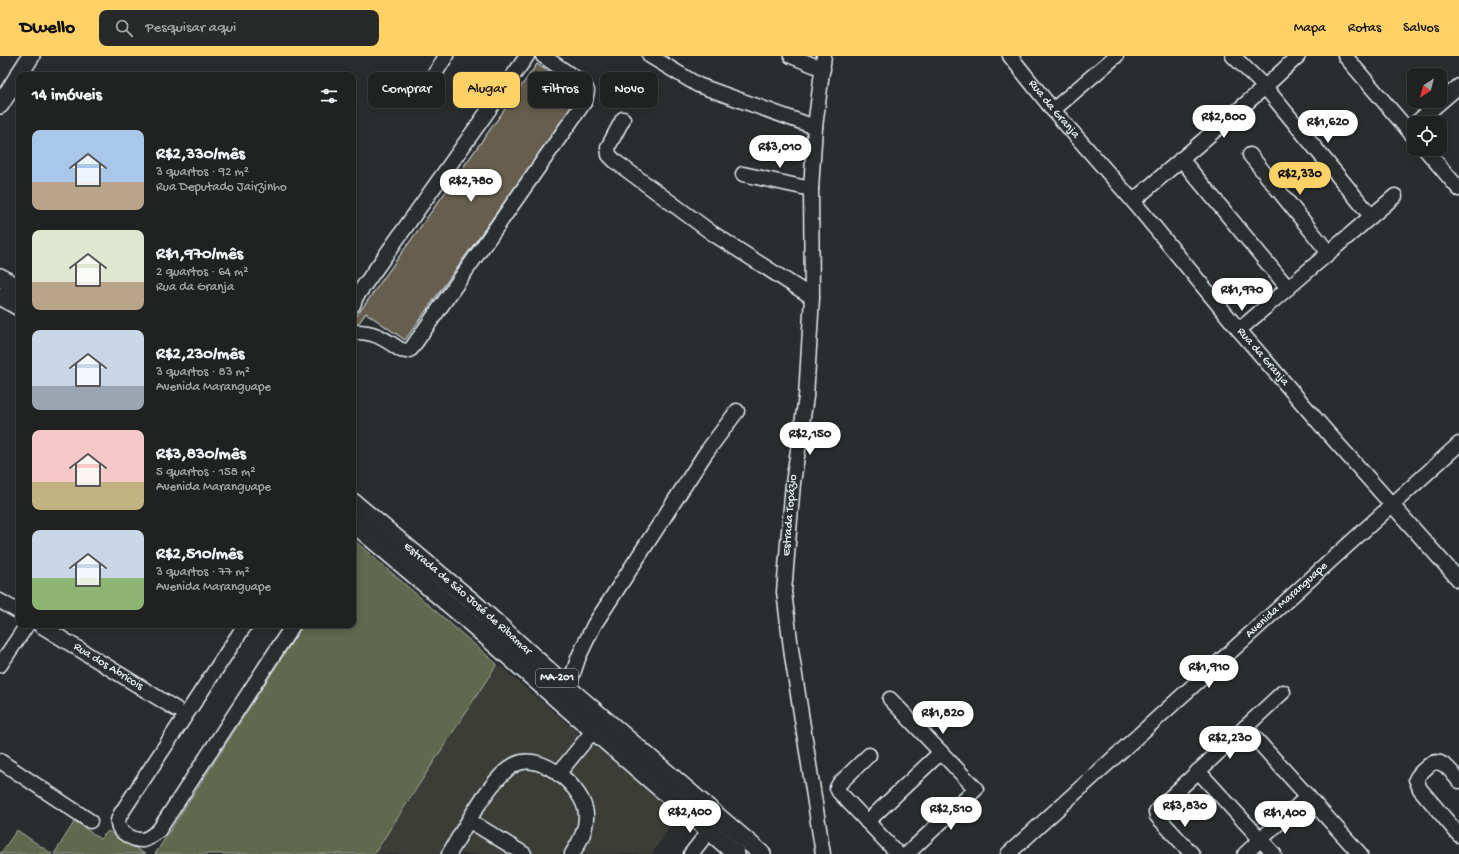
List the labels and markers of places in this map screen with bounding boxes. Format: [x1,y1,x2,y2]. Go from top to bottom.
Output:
pin: R$2,800 [1187,105,1261,139]
pin: R$1,620 [1291,110,1365,144]
pin: R$3,010 [743,135,817,169]
pin: R$2,330 [1263,162,1337,196]
pin: R$2,780 [434,169,508,203]
pin: R$1,970 [1205,278,1279,312]
pin: R$2,150 [773,422,847,456]
pin: R$1,910 [1172,655,1246,689]
pin: R$1,820 [906,701,980,735]
pin: R$2,230 [1193,726,1267,760]
pin: R$3,830 [1148,794,1222,828]
pin: R$2,510 [914,797,988,831]
pin: R$2,400 [653,800,727,834]
pin: R$1,400 [1248,801,1322,835]

